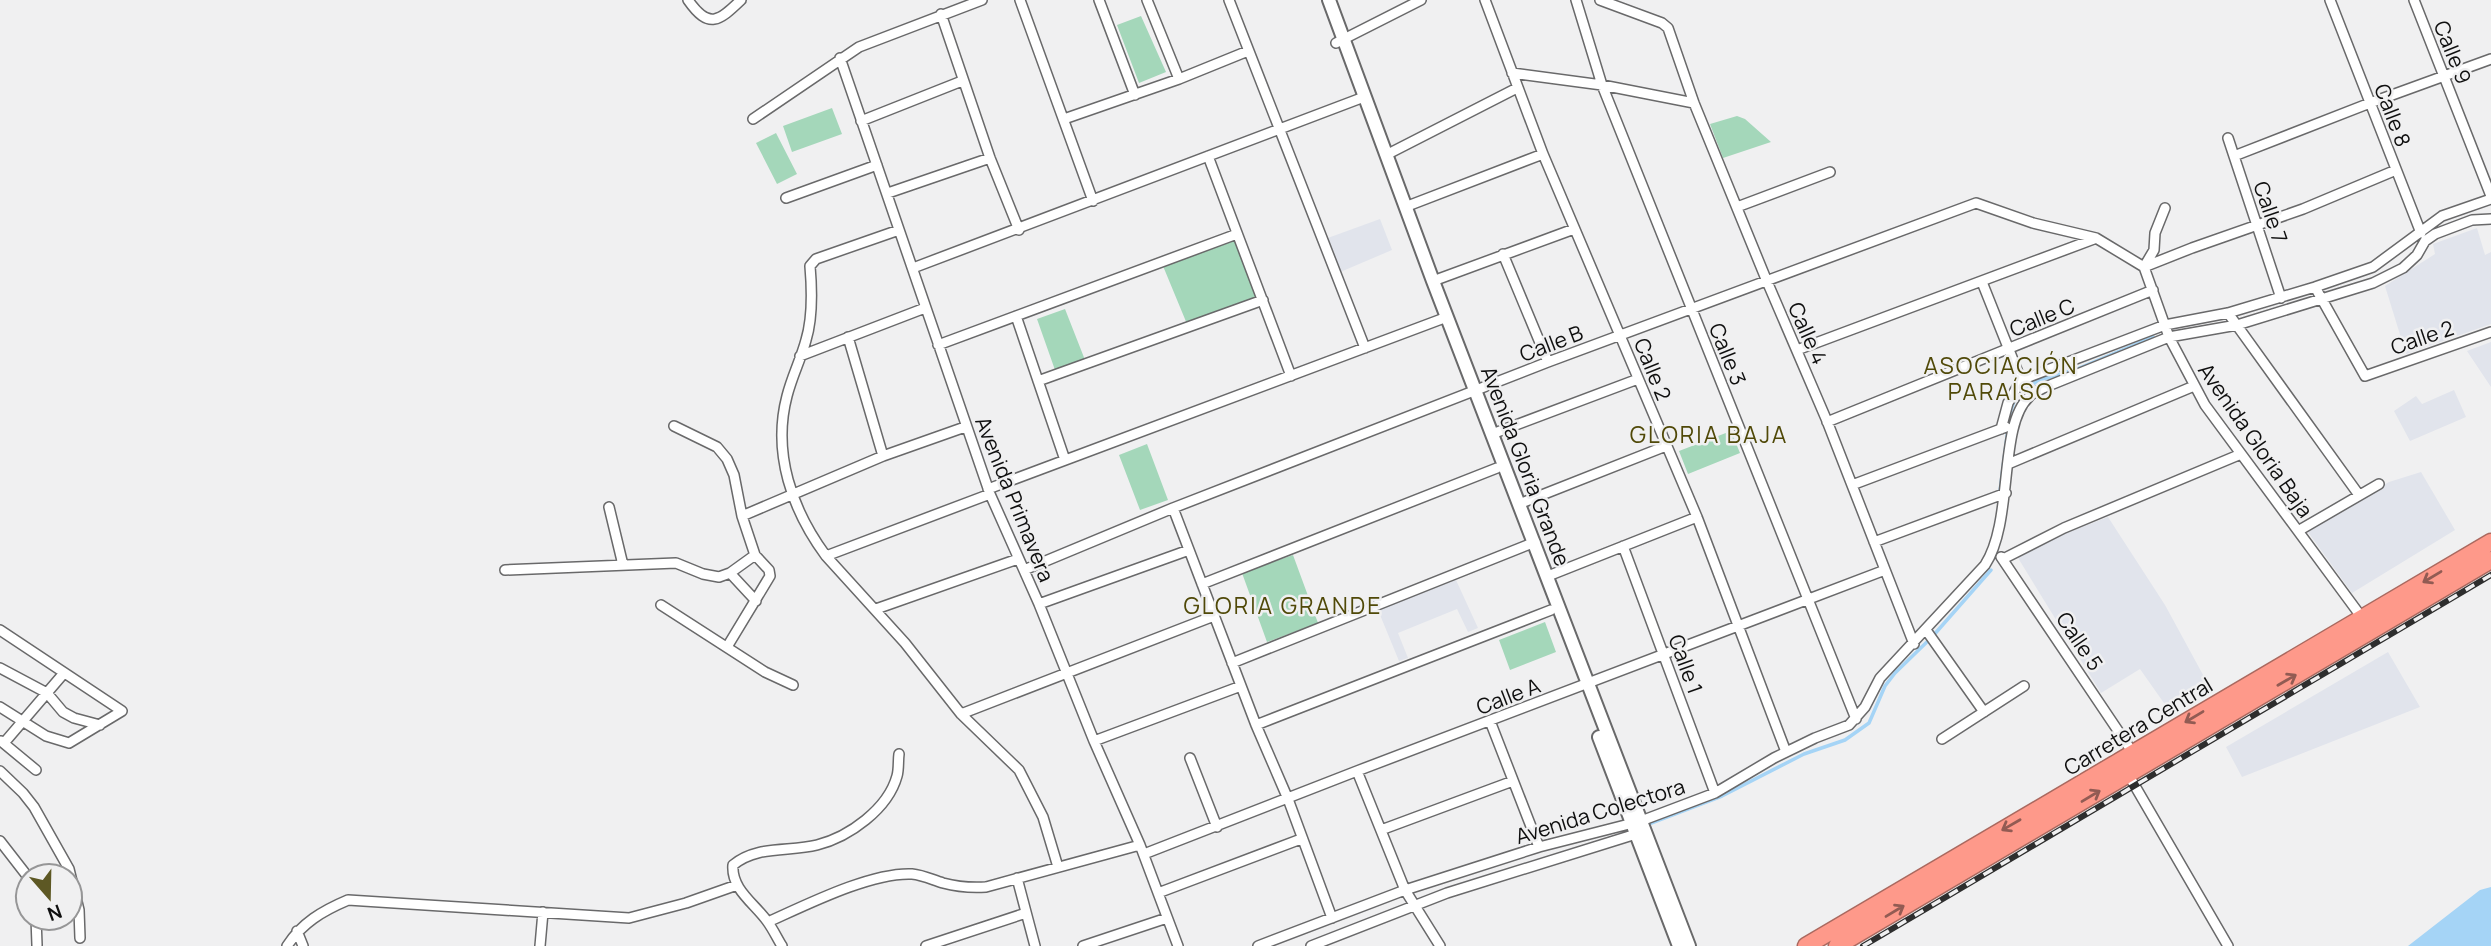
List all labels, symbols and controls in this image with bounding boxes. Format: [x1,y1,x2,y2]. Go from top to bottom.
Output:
street label: Calle 9 [2428,16,2478,88]
street label: Calle 8 [2368,80,2418,150]
street label: Calle 7 [2247,177,2295,247]
street label: Calle C [2005,291,2079,343]
street label: Calle 4 [1782,297,1834,369]
street label: Calle 2 [2387,313,2457,361]
street label: Calle B [1515,318,1587,368]
street label: Calle 3 [1703,319,1753,389]
street label: Calle 2 [1628,334,1678,404]
district label: ASOCIACIÓN PARAÍSO [1923,349,2079,407]
street label: Avenida Gloria Baja [2192,357,2320,523]
street label: Avenida Gloria Grande [1475,362,1577,570]
street label: Avenida Primavera [969,412,1061,586]
district label: GLORIA BAJA [1630,418,1788,450]
one-way arrow [2423,570,2443,584]
district label: GLORIA GRANDE [1184,589,1382,621]
street label: Calle 5 [2050,606,2110,676]
street label: Calle 1 [1662,630,1710,698]
street label: Calle A [1472,671,1544,721]
street label: Carretera Central [2058,671,2218,781]
one-way arrow [2277,673,2297,687]
one-way arrow [2185,711,2205,725]
street label: Avenida Colectora [1512,772,1688,850]
one-way arrow [2081,789,2101,803]
one-way arrow [2002,818,2022,832]
north arrow [14,862,84,932]
text: N [44,898,66,928]
one-way arrow [1885,904,1905,918]

